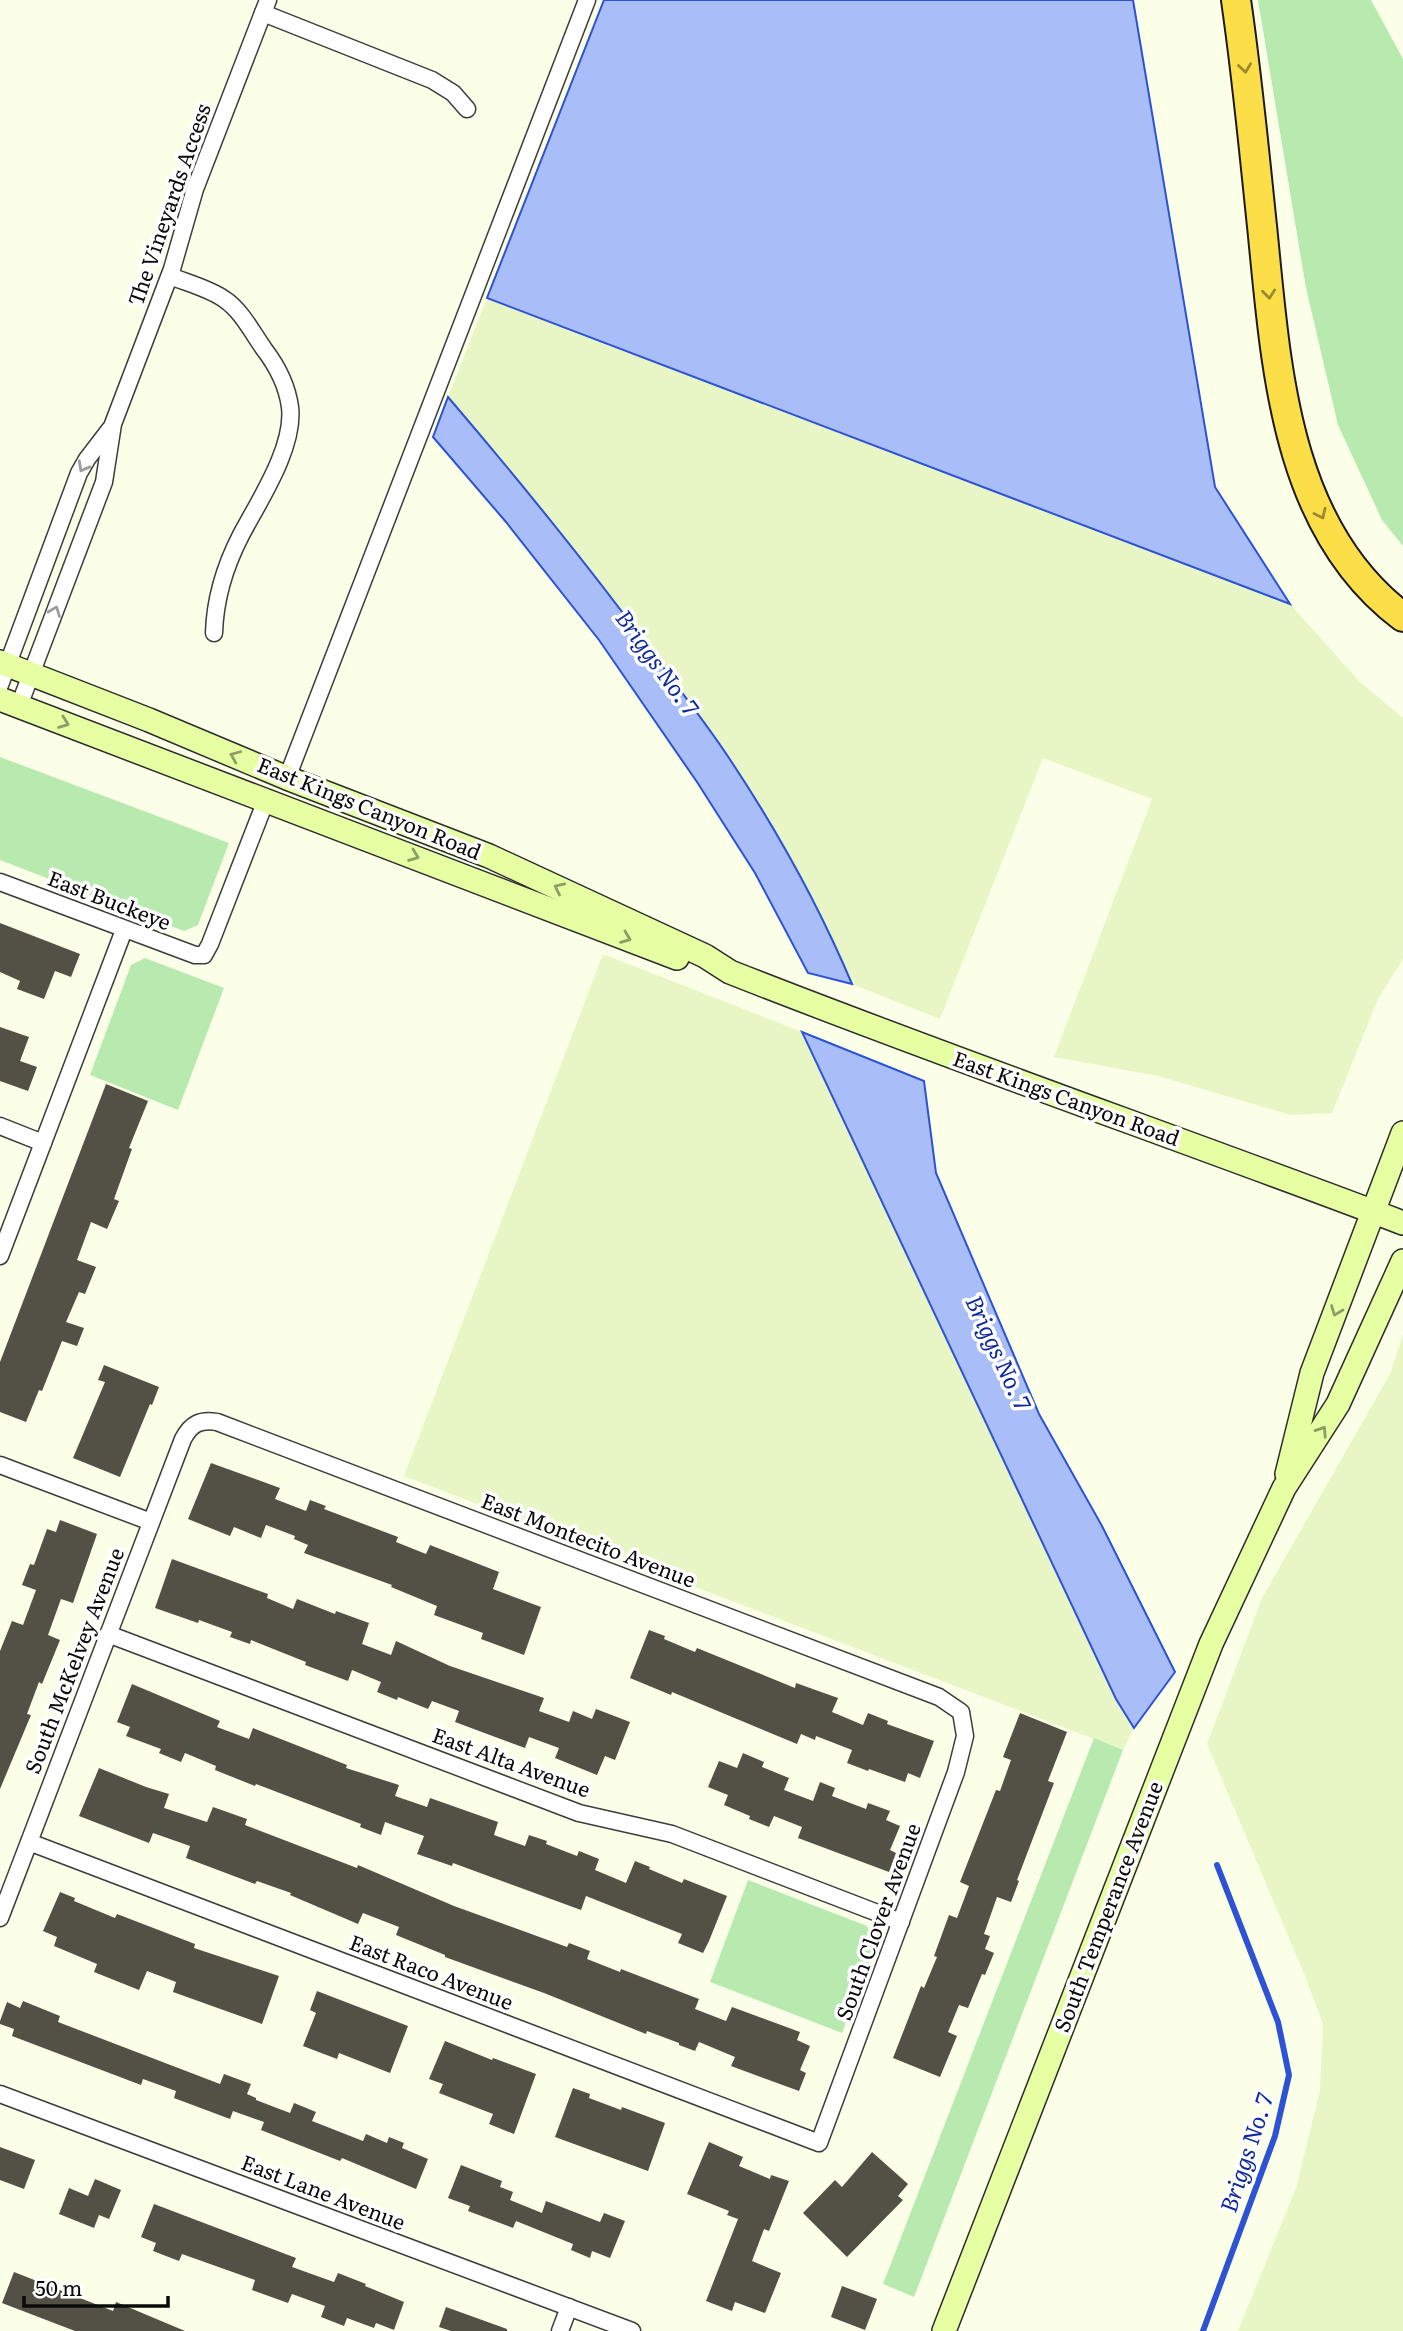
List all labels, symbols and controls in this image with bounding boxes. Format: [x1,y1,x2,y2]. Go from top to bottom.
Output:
one-way arrow [1238,62,1253,73]
street label: The Vineyards Access [118,99,217,310]
one-way arrow [1261,289,1276,300]
one-way arrow [78,460,92,472]
one-way arrow [1313,507,1327,519]
water label: Briggs No. 7 [609,602,709,722]
one-way arrow [47,605,61,617]
one-way arrow [57,715,69,729]
street label: East Kings Canyon Road [253,748,487,866]
one-way arrow [230,750,242,764]
one-way arrow [407,848,419,862]
street label: East Buckeye [44,861,176,936]
one-way arrow [554,882,566,896]
one-way arrow [619,930,631,944]
street label: East Kings Canyon Road [949,1041,1185,1152]
water label: Briggs No. 7 [958,1289,1041,1415]
one-way arrow [1330,1304,1344,1316]
one-way arrow [1313,1426,1326,1439]
street label: East Montecito Avenue [477,1483,701,1594]
street label: South McKelvey Avenue [15,1542,130,1778]
street label: East Alta Avenue [428,1718,595,1804]
street label: South Temperance Avenue [1044,1776,1169,2036]
street label: South Clover Avenue [827,1818,927,2024]
street label: East Raco Avenue [346,1925,518,2016]
water label: Briggs No. 7 [1210,2088,1280,2216]
street label: East Lane Avenue [237,2145,411,2236]
scale bar [24,2264,168,2308]
text: 50 m [35,2271,82,2302]

